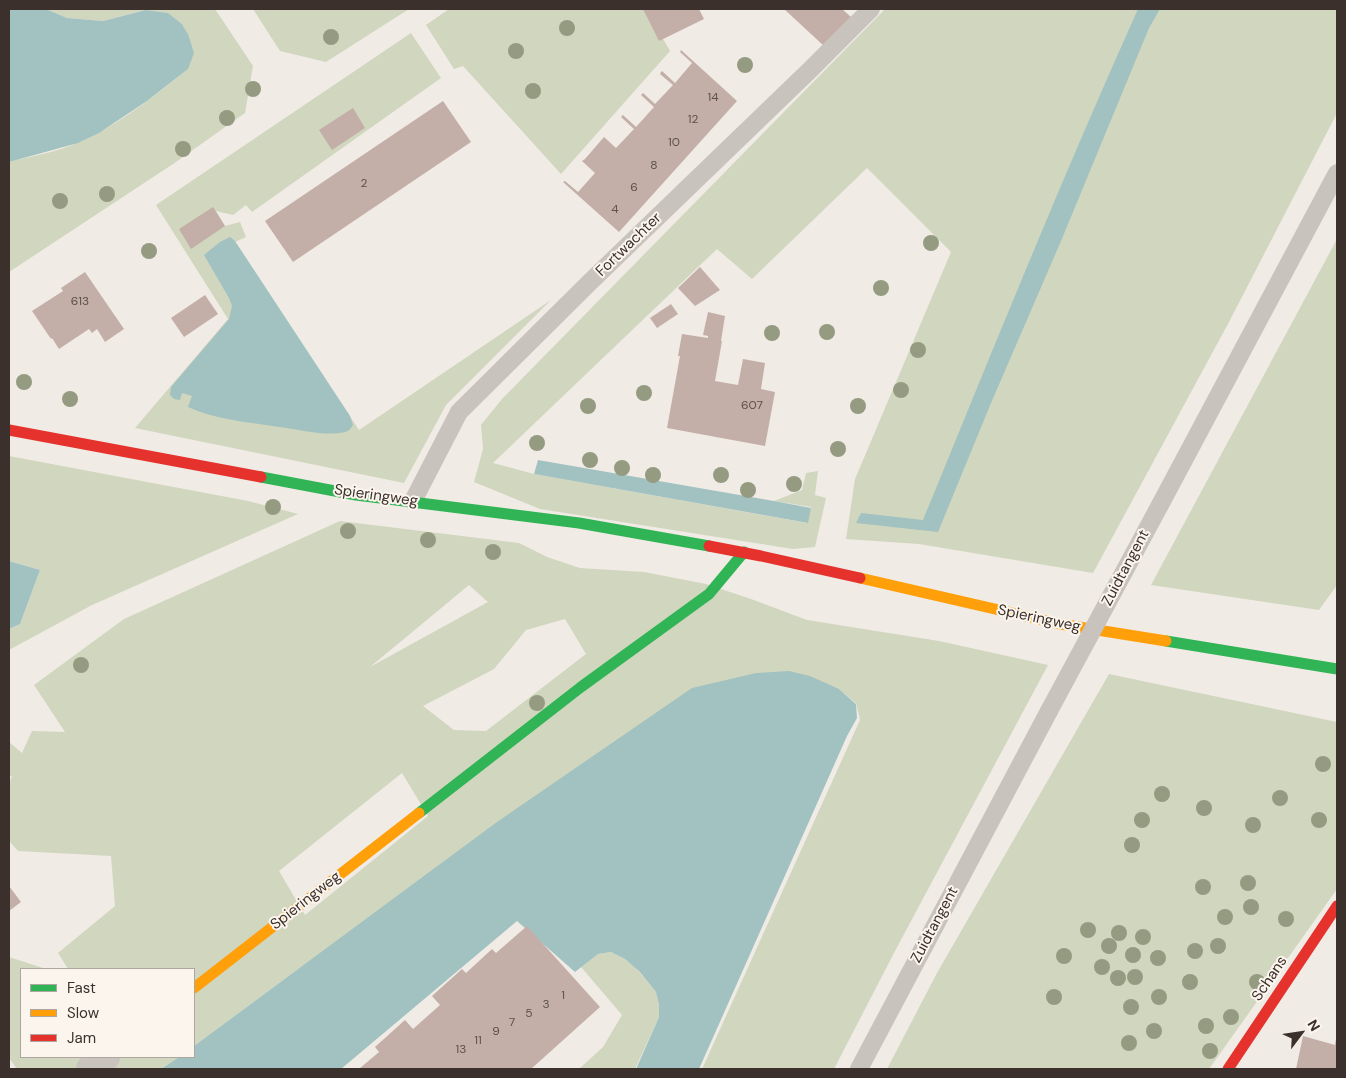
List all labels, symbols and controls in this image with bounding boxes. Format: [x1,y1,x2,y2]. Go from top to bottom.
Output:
house number: 14 [707,91,719,105]
house number: 12 [688,113,698,127]
house number: 10 [668,136,680,150]
house number: 8 [650,159,658,173]
house number: 2 [361,177,367,191]
house number: 6 [630,181,638,195]
house number: 4 [611,203,619,217]
street label: Fortwachter [592,209,666,281]
house number: 613 [71,295,89,309]
house number: 607 [741,399,763,413]
street label: Spieringweg [333,481,419,511]
street label: Zuidtangent [1098,527,1154,609]
street label: Spieringweg [996,601,1082,637]
street label: Spieringweg [267,868,345,934]
street label: Zuidtangent [907,884,963,966]
street label: Schans [1249,953,1291,1005]
legend [20,968,195,1058]
text: Fast [67,978,96,998]
house number: 1 [561,989,565,1003]
house number: 3 [542,998,550,1012]
text: Slow [67,1003,99,1023]
house number: 5 [525,1007,533,1021]
north arrow [1276,1008,1326,1058]
house number: 7 [509,1016,515,1030]
text: N [1304,1016,1324,1034]
house number: 9 [492,1025,500,1039]
text: Jam [67,1028,96,1048]
house number: 11 [474,1034,482,1048]
house number: 13 [456,1043,466,1057]

